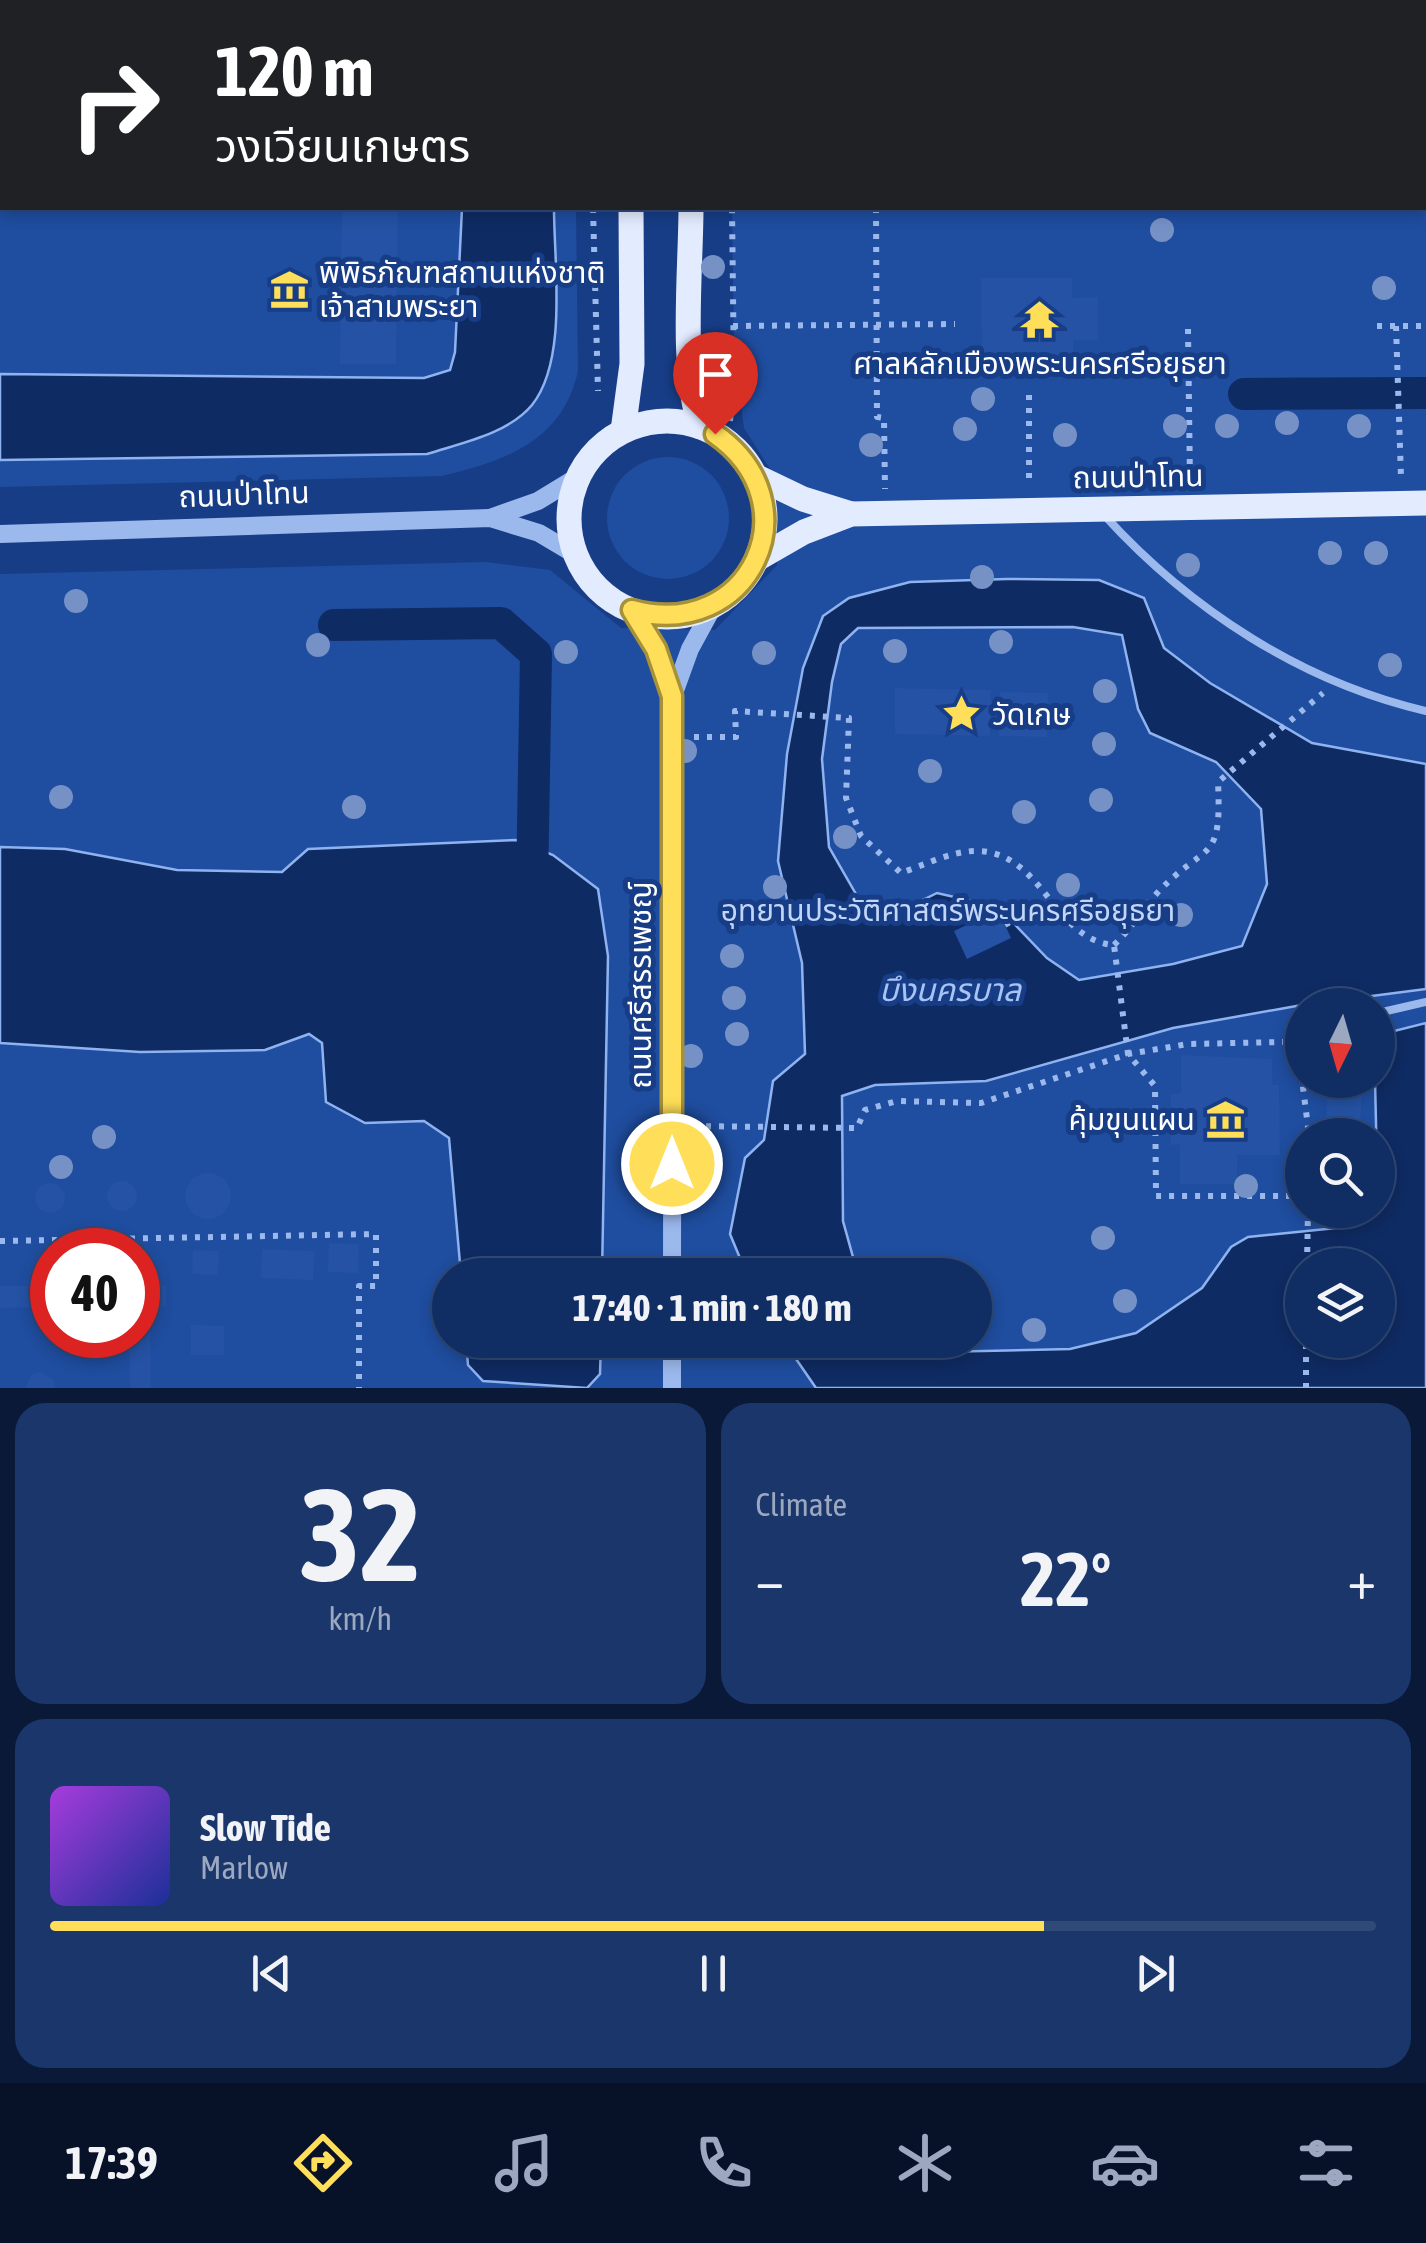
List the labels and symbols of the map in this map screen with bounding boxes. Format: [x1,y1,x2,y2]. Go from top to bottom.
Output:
place label: พิพิธภัณฑสถานแห่งชาติ เจ้าสามพระยา [319,255,605,323]
museum icon: พิพิธภัณฑสถานแห่งชาติ เจ้าสามพระยา [268,268,310,310]
temple icon: ศาลหลักเมืองพระนครศรีอยุธยา [1019,298,1061,340]
pin [673,332,758,435]
place label: ศาลหลักเมืองพระนครศรีอยุธยา [853,346,1227,382]
street label: ถนนป่าโทน [1072,458,1204,494]
street label: ถนนป่าโทน [178,475,310,513]
place icon: วัดเกษ [941,693,983,735]
place label: วัดเกษ [992,697,1071,731]
street label: ถนนศรีสรรเพชญ์ [623,881,657,1089]
park label: อุทยานประวัติศาสตร์พระนครศรีอยุธยา [721,893,1175,929]
water label: บึงนครบาล [879,971,1023,1008]
north arrow [1285,988,1395,1098]
museum icon: คุ้มขุนแผน [1204,1098,1246,1140]
place label: คุ้มขุนแผน [1068,1102,1195,1138]
position arrow [620,1112,724,1216]
speed limit sign: 40 [30,1228,160,1358]

